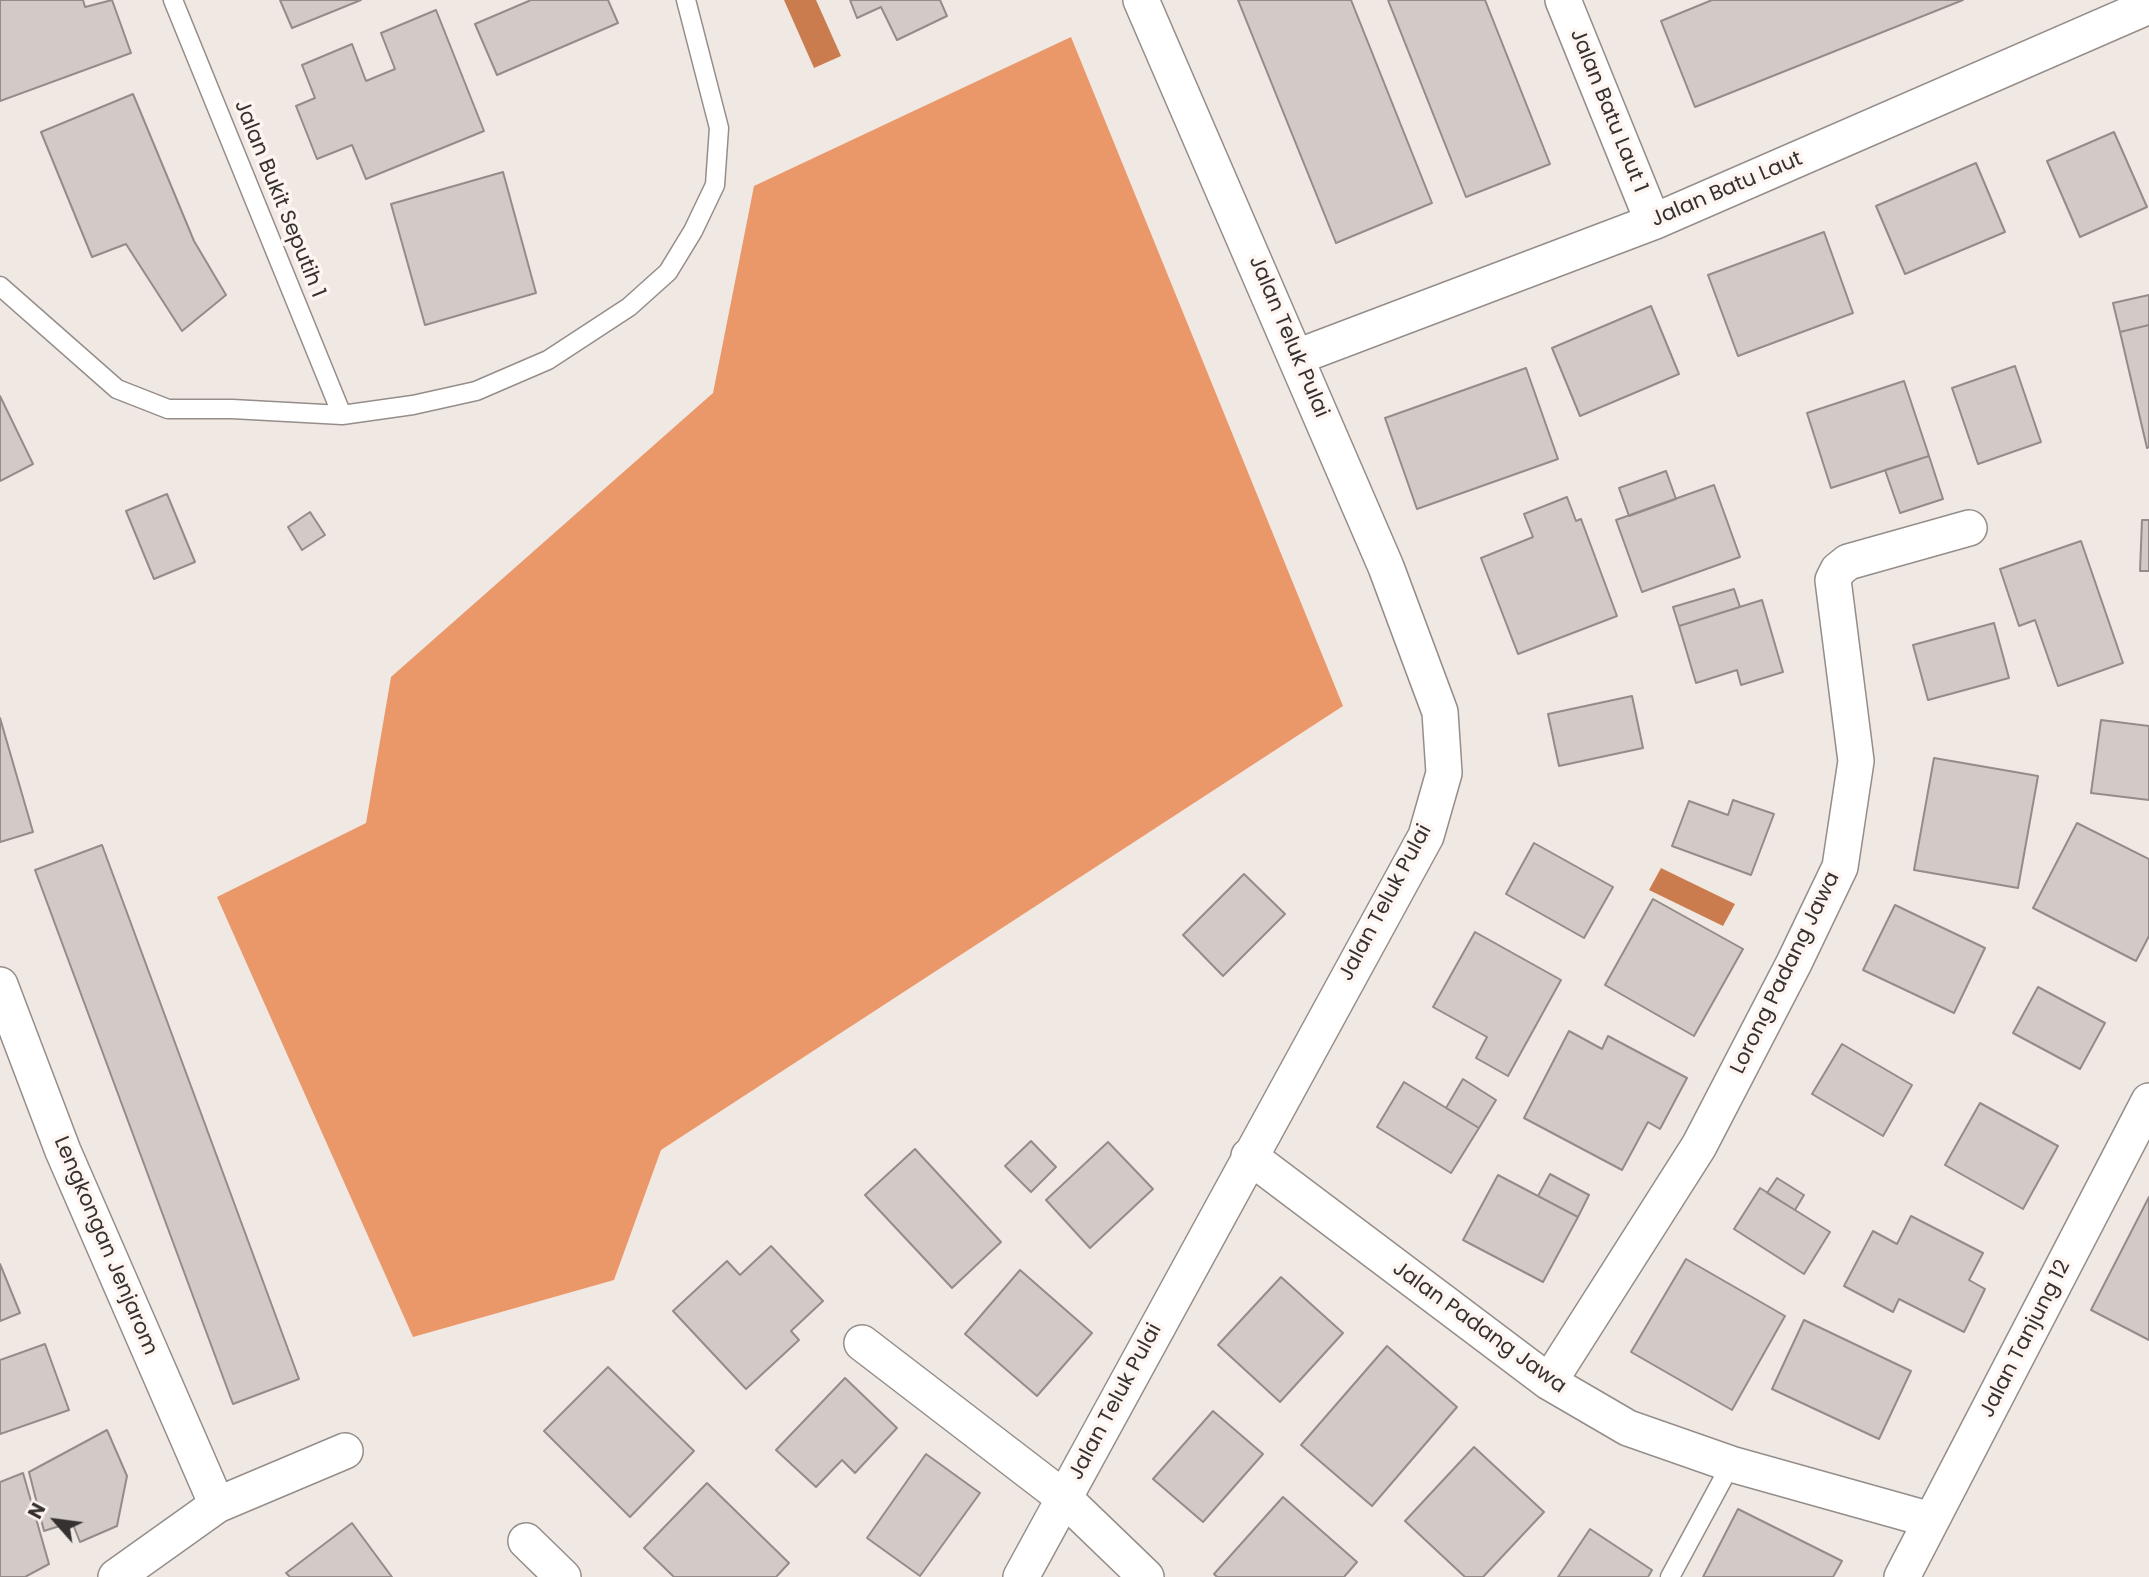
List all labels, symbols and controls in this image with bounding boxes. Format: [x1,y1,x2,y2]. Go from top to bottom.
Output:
street label: Jalan Batu Laut 1 [1564,26,1652,196]
street label: Jalan Bukit Seputih 1 [228,97,330,301]
street label: Jalan Batu Laut [1648,147,1806,233]
street label: Jalan Teluk Pulai [1243,252,1333,422]
street label: Jalan Teluk Pulai [1334,821,1438,985]
street label: Lorong Padang Jawa [1726,868,1846,1078]
street label: Lengkongan Jenjarom [48,1133,162,1359]
street label: Jalan Tanjung 12 [1975,1256,2077,1422]
street label: Jalan Padang Jawa [1387,1257,1571,1399]
street label: Jalan Teluk Pulai [1064,1320,1168,1484]
north arrow [21,1486,91,1556]
text: N [22,1498,52,1524]

